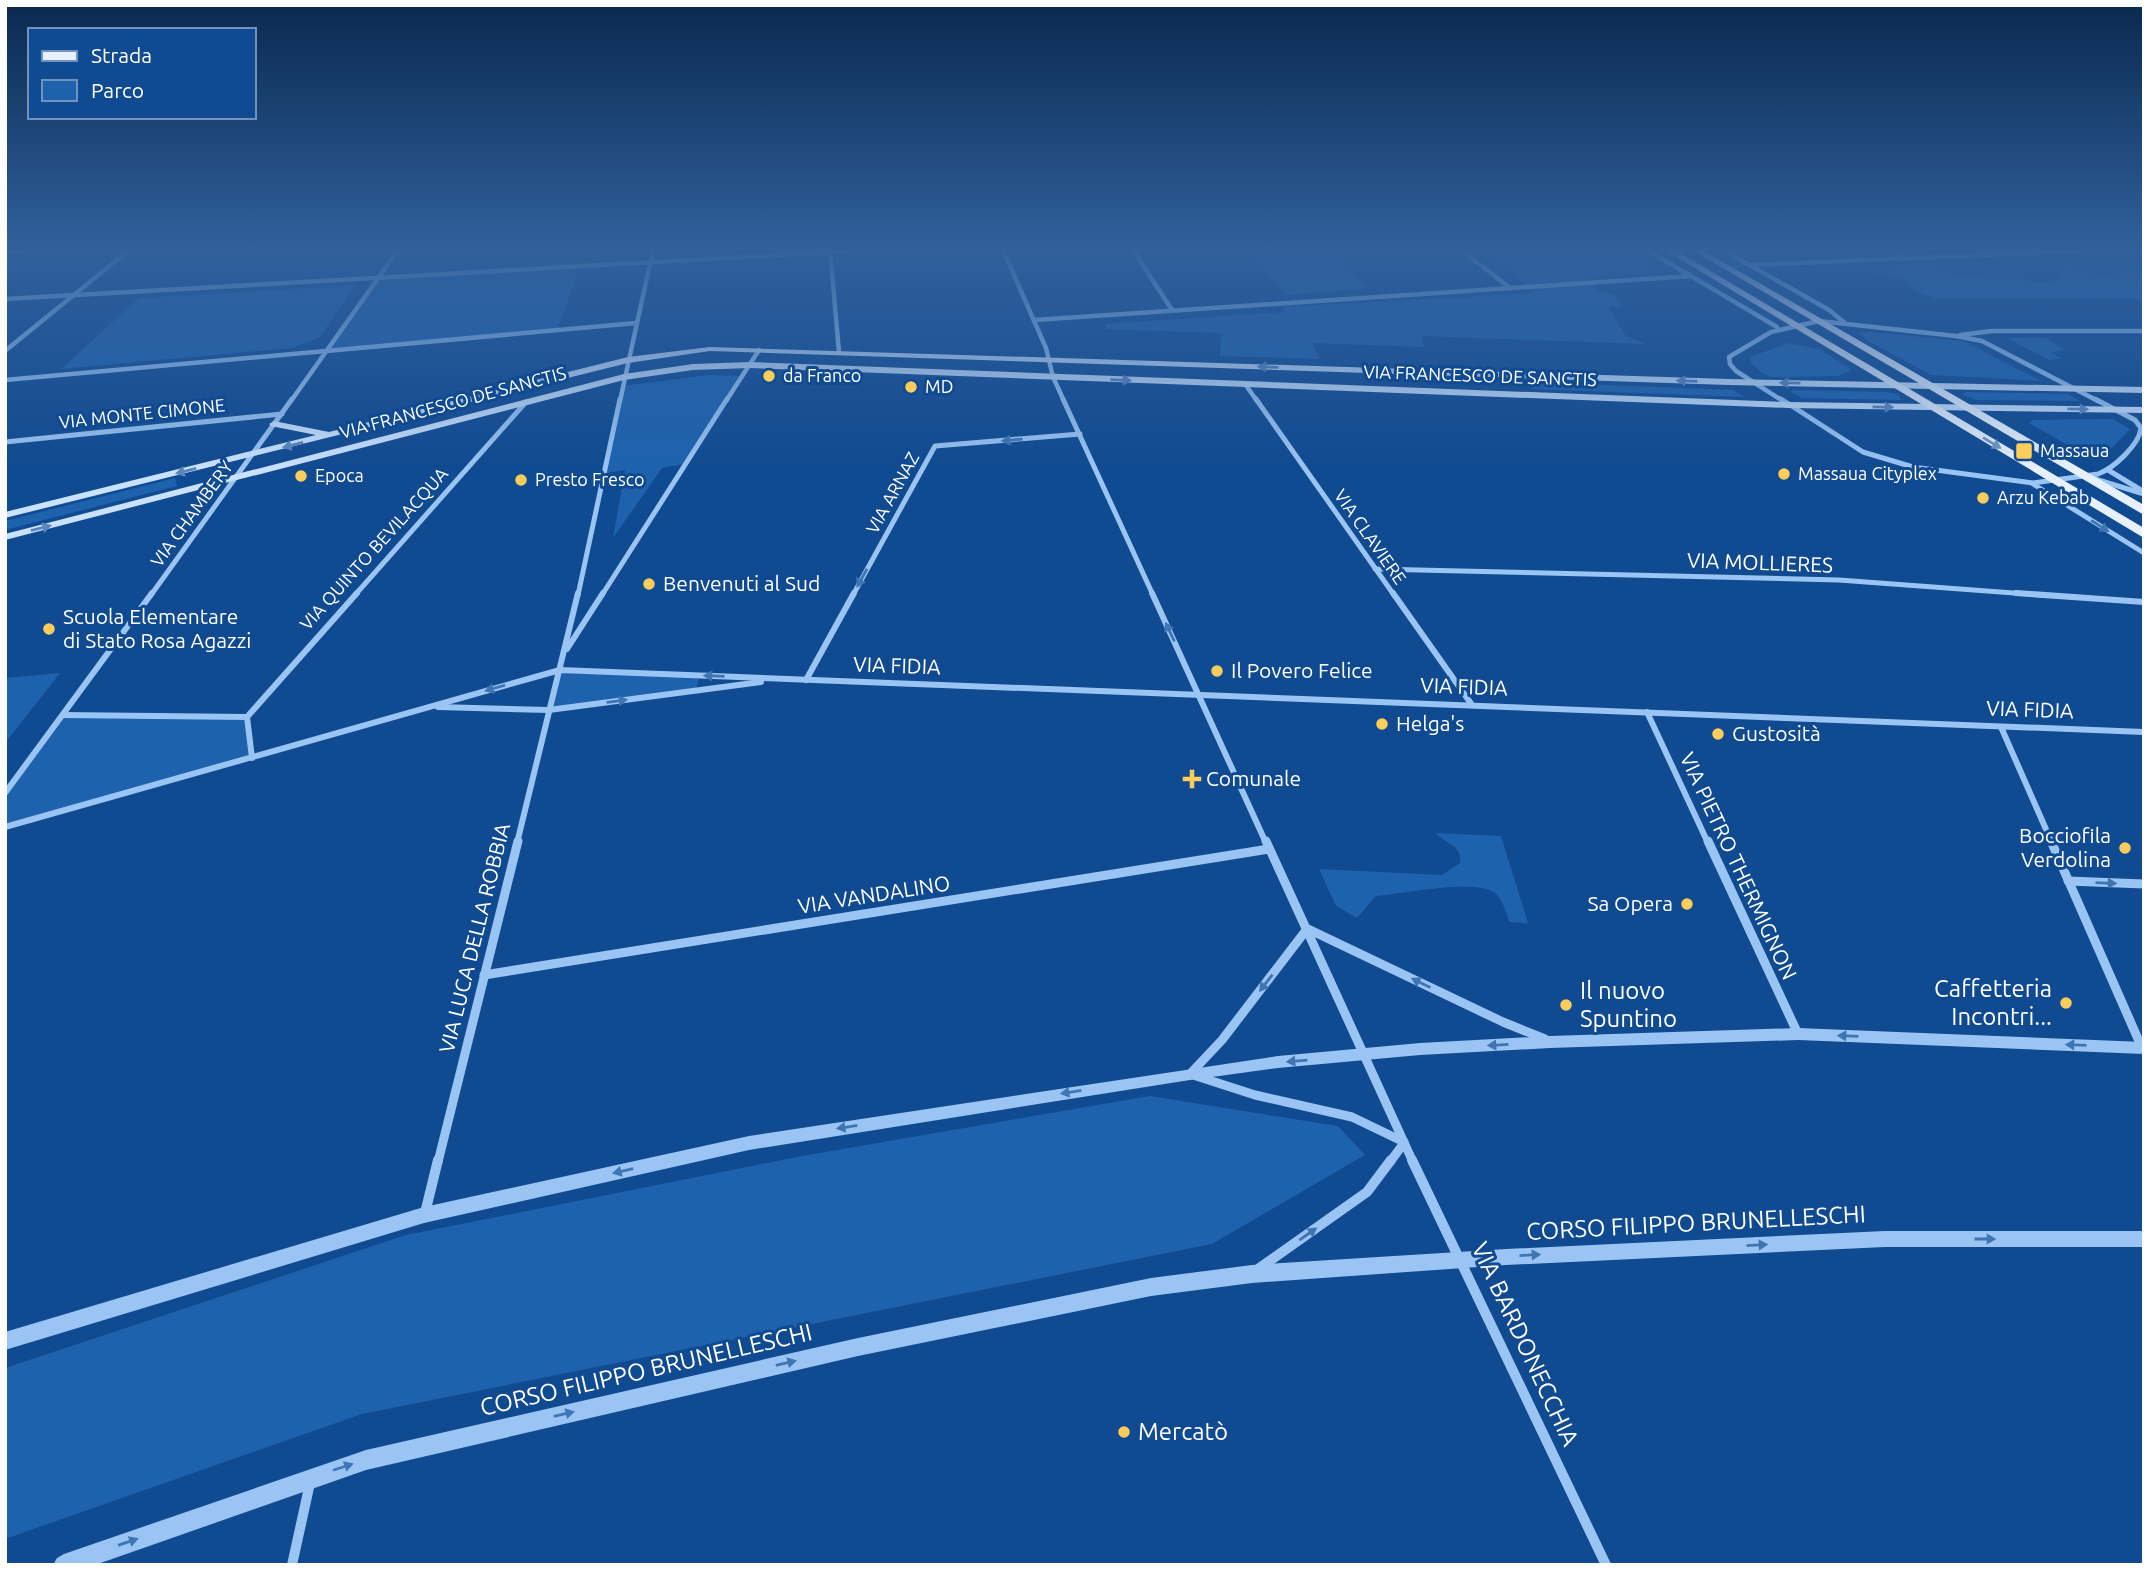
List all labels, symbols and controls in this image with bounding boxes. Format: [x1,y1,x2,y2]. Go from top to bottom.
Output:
legend [28,28,256,119]
text: Strada [91,43,152,67]
text: Parco [91,78,144,102]
street label: VIA FRANCESCO DE SANCTIS [1363,361,1597,389]
street label: VIA FRANCESCO DE SANCTIS [337,362,568,442]
one-way arrow [1257,362,1279,373]
place label: da Franco [783,365,861,385]
marker: da Franco [761,368,777,384]
one-way arrow [1111,374,1133,385]
one-way arrow [1676,375,1698,387]
place label: MD [925,376,953,396]
one-way arrow [1779,377,1801,389]
marker: MD [903,379,919,395]
street label: VIA MONTE CIMONE [58,394,226,432]
one-way arrow [1872,401,1894,413]
one-way arrow [2068,403,2090,415]
one-way arrow [1000,435,1022,446]
one-way arrow [1983,437,2002,449]
one-way arrow [281,440,303,451]
place label: Massaua [2040,440,2109,460]
marker: Massaua [2014,441,2034,461]
street label: VIA ARNAZ [862,448,923,537]
street label: VIA CHAMBERY [146,456,237,570]
street label: VIA QUINTO BEVILACQUA [295,463,452,634]
place label: Massaua Cityplex [1798,463,1937,483]
place label: Epoca [315,465,364,485]
one-way arrow [175,466,197,477]
marker: Massaua Cityplex [1776,466,1792,482]
marker: Epoca [293,468,309,484]
place label: Presto Fresco [535,469,645,489]
marker: Presto Fresco [513,472,529,488]
street label: VIA CLAVIERE [1331,485,1411,588]
place label: Arzu Kebab [1997,487,2089,507]
marker: Arzu Kebab [1975,490,1991,506]
one-way arrow [2090,519,2109,532]
one-way arrow [31,522,53,533]
street label: VIA MOLLIERES [1687,547,1833,577]
one-way arrow [856,569,868,588]
place label: Benvenuti al Sud [663,571,820,595]
marker: Benvenuti al Sud [641,576,657,592]
place label: Scuola Elementare di Stato Rosa Agazzi [63,604,251,652]
marker: Scuola Elementare di Stato Rosa Agazzi [41,621,57,637]
one-way arrow [1164,622,1176,642]
street label: VIA FIDIA [853,651,941,679]
place label: Il Povero Felice [1231,658,1373,682]
marker: Il Povero Felice [1209,663,1225,679]
one-way arrow [703,671,725,682]
street label: VIA FIDIA [1420,672,1508,700]
one-way arrow [484,684,505,694]
one-way arrow [606,695,628,706]
street label: VIA FIDIA [1986,695,2074,723]
place label: Helga's [1396,711,1464,735]
marker: Helga's [1374,716,1390,732]
place label: Gustosità [1732,721,1821,745]
marker: Gustosità [1710,726,1726,742]
street label: VIA PIETRO THERMIGNON [1676,748,1802,983]
place label: Comunale [1206,766,1301,790]
marker: Comunale [1184,771,1200,787]
street label: VIA LUCA DELLA ROBBIA [434,820,514,1055]
place label: Bocciofila Verdolina [2019,823,2111,871]
marker: Bocciofila Verdolina [2117,840,2133,856]
street label: VIA VANDALINO [796,870,952,918]
one-way arrow [2095,877,2117,888]
place label: Sa Opera [1587,891,1673,915]
marker: Sa Opera [1679,896,1695,912]
one-way arrow [1258,973,1273,991]
place label: Caffetteria Incontri... [1934,975,2052,1030]
place label: Il nuovo Spuntino [1580,977,1677,1032]
one-way arrow [1411,978,1431,989]
marker: Caffetteria Incontri... [2058,995,2074,1011]
marker: Il nuovo Spuntino [1558,997,1574,1013]
one-way arrow [1837,1031,1859,1042]
one-way arrow [1487,1039,1509,1050]
one-way arrow [2064,1040,2086,1051]
one-way arrow [1285,1056,1307,1067]
one-way arrow [1060,1087,1082,1098]
one-way arrow [836,1122,858,1133]
one-way arrow [612,1166,634,1177]
street label: CORSO FILIPPO BRUNELLESCHI [1526,1200,1866,1245]
one-way arrow [1299,1227,1317,1241]
one-way arrow [1974,1233,1996,1245]
street label: VIA BARDONECCHIA [1466,1238,1585,1450]
one-way arrow [1747,1239,1769,1250]
one-way arrow [1519,1250,1541,1261]
street label: CORSO FILIPPO BRUNELLESCHI [477,1318,815,1421]
one-way arrow [775,1358,797,1369]
one-way arrow [553,1408,575,1419]
place label: Mercatò [1138,1418,1228,1445]
marker: Mercatò [1116,1424,1132,1440]
one-way arrow [332,1461,353,1472]
one-way arrow [117,1536,138,1547]

